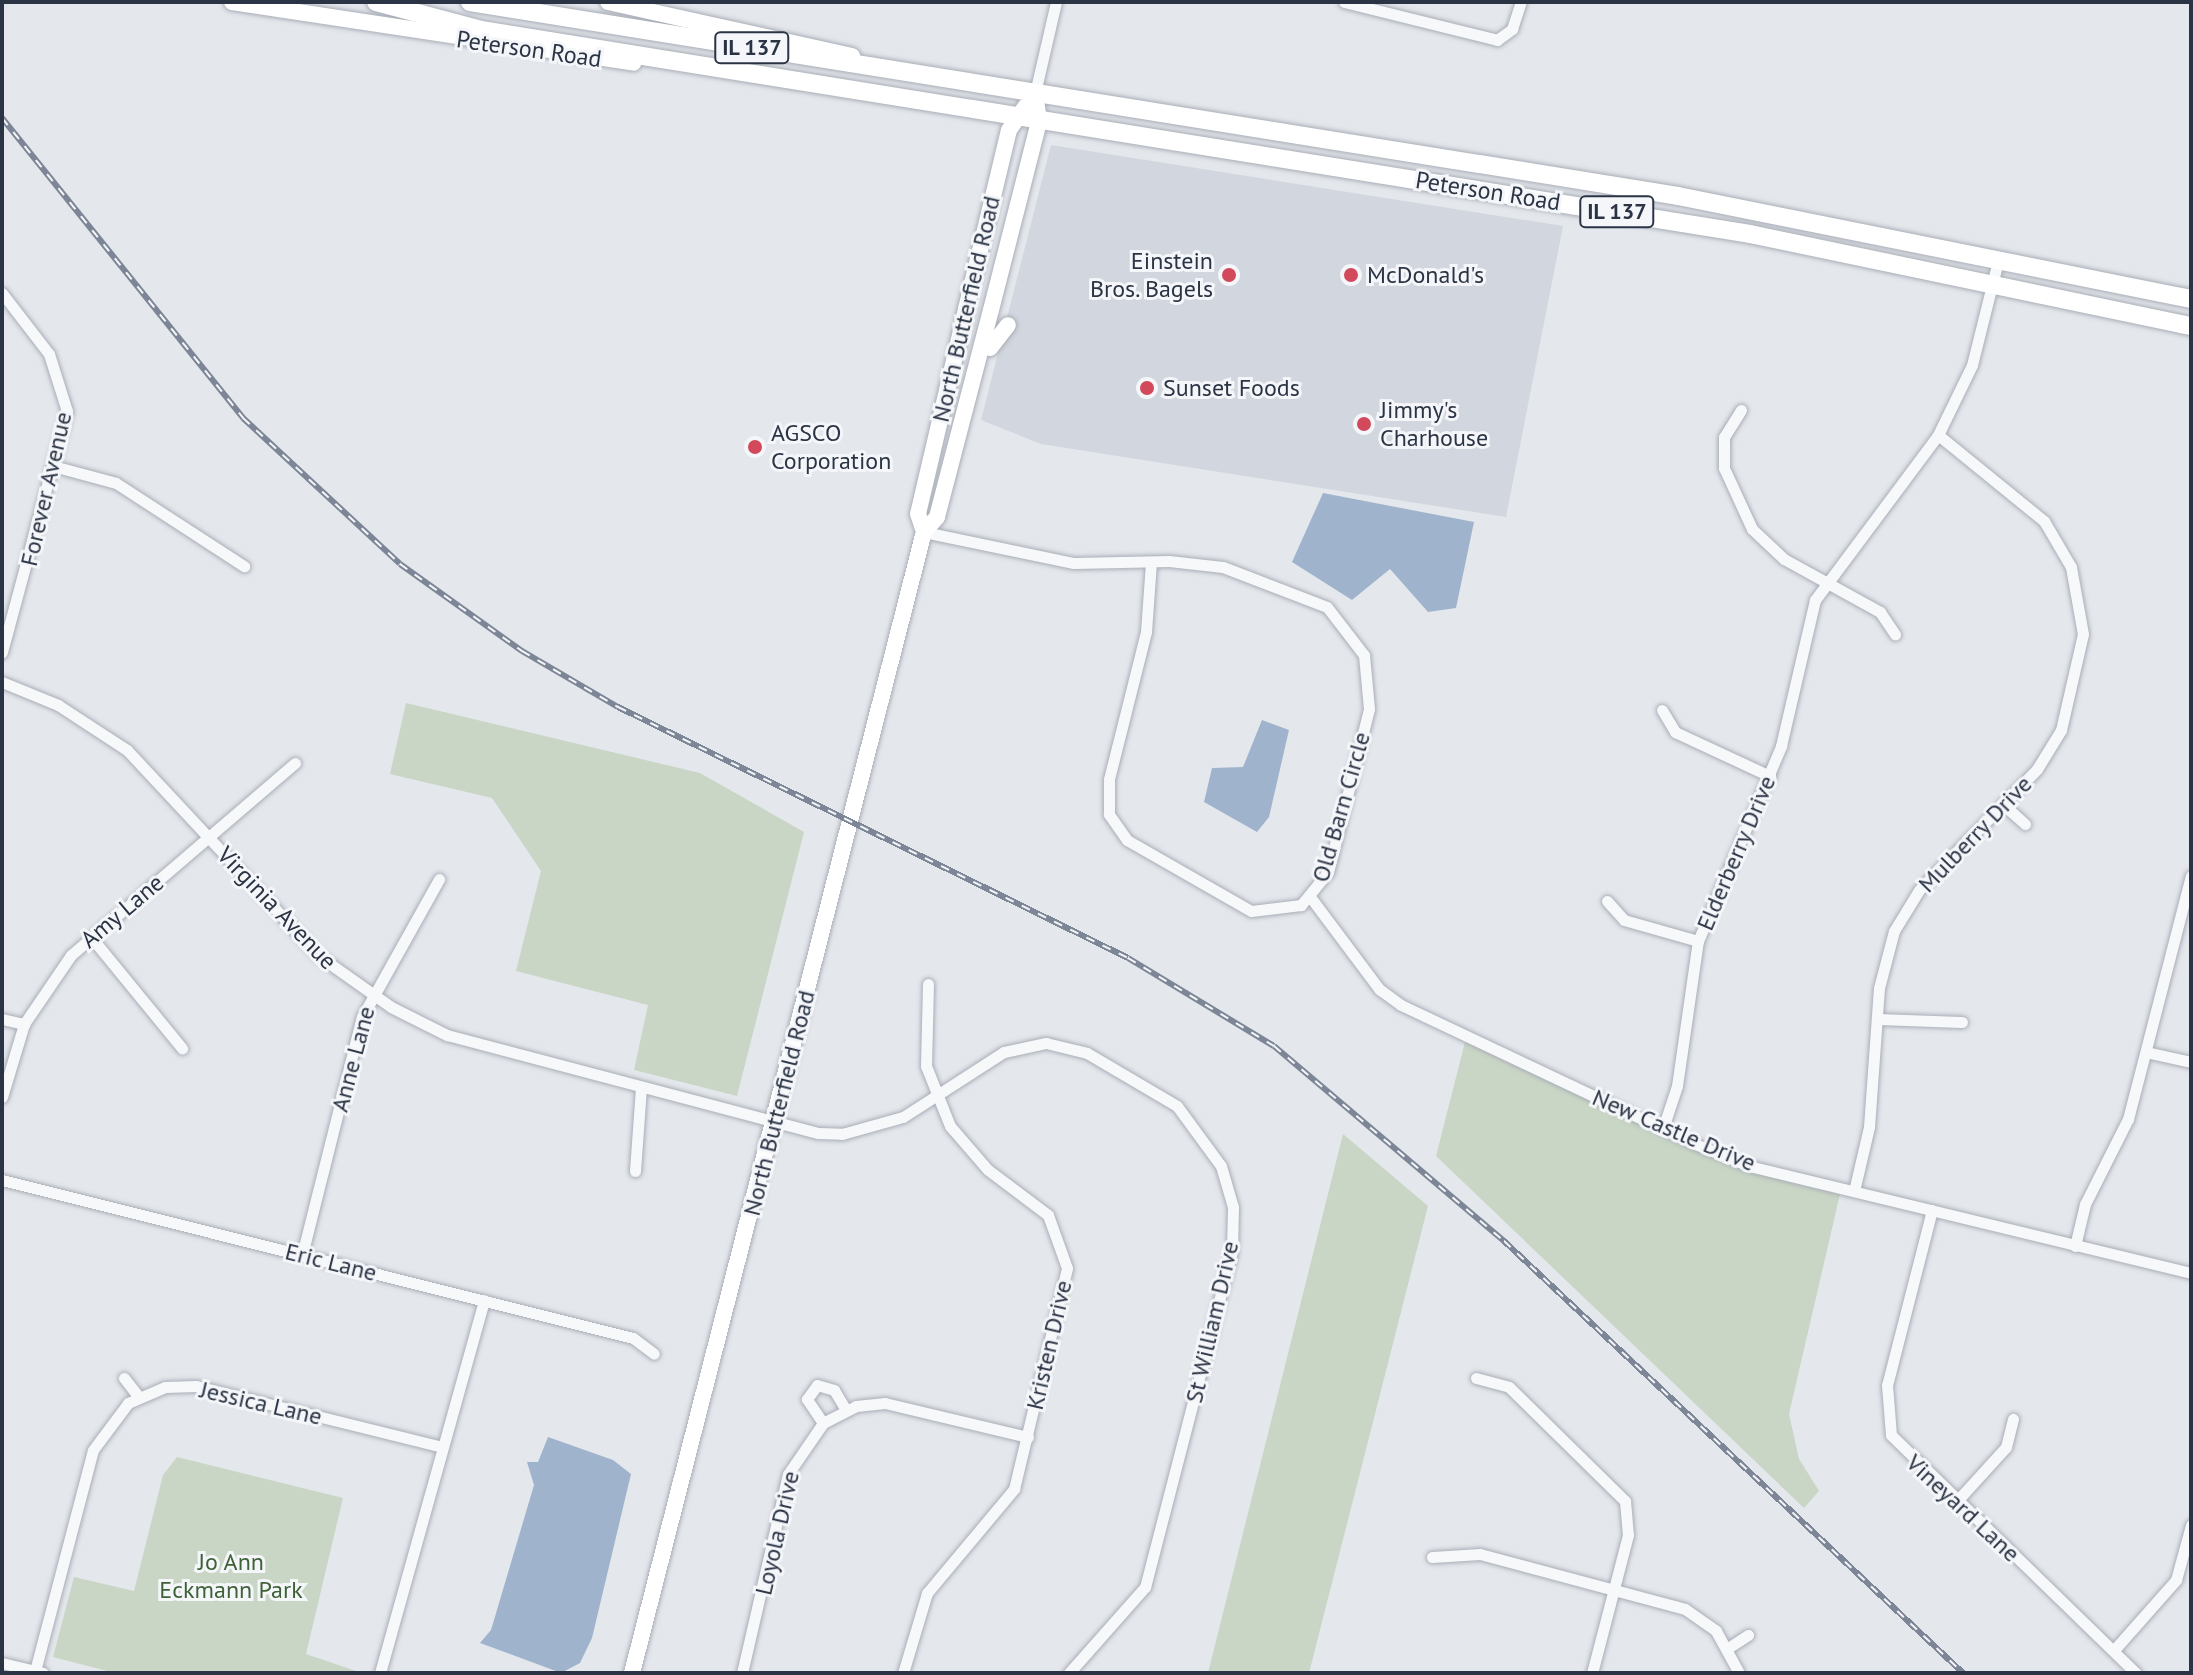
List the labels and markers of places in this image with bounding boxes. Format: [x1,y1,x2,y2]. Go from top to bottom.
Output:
place label: Einstein Bros. Bagels [1088,247,1213,303]
place label: McDonald's [1367,261,1484,289]
marker: Einstein Bros. Bagels [1220,266,1238,284]
marker: McDonald's [1342,266,1360,284]
place label: Sunset Foods [1163,374,1300,402]
marker: Sunset Foods [1138,379,1156,397]
place label: Jimmy's Charhouse [1380,396,1488,452]
marker: Jimmy's Charhouse [1355,415,1373,433]
place label: AGSCO Corporation [771,419,891,475]
marker: AGSCO Corporation [746,438,764,456]

